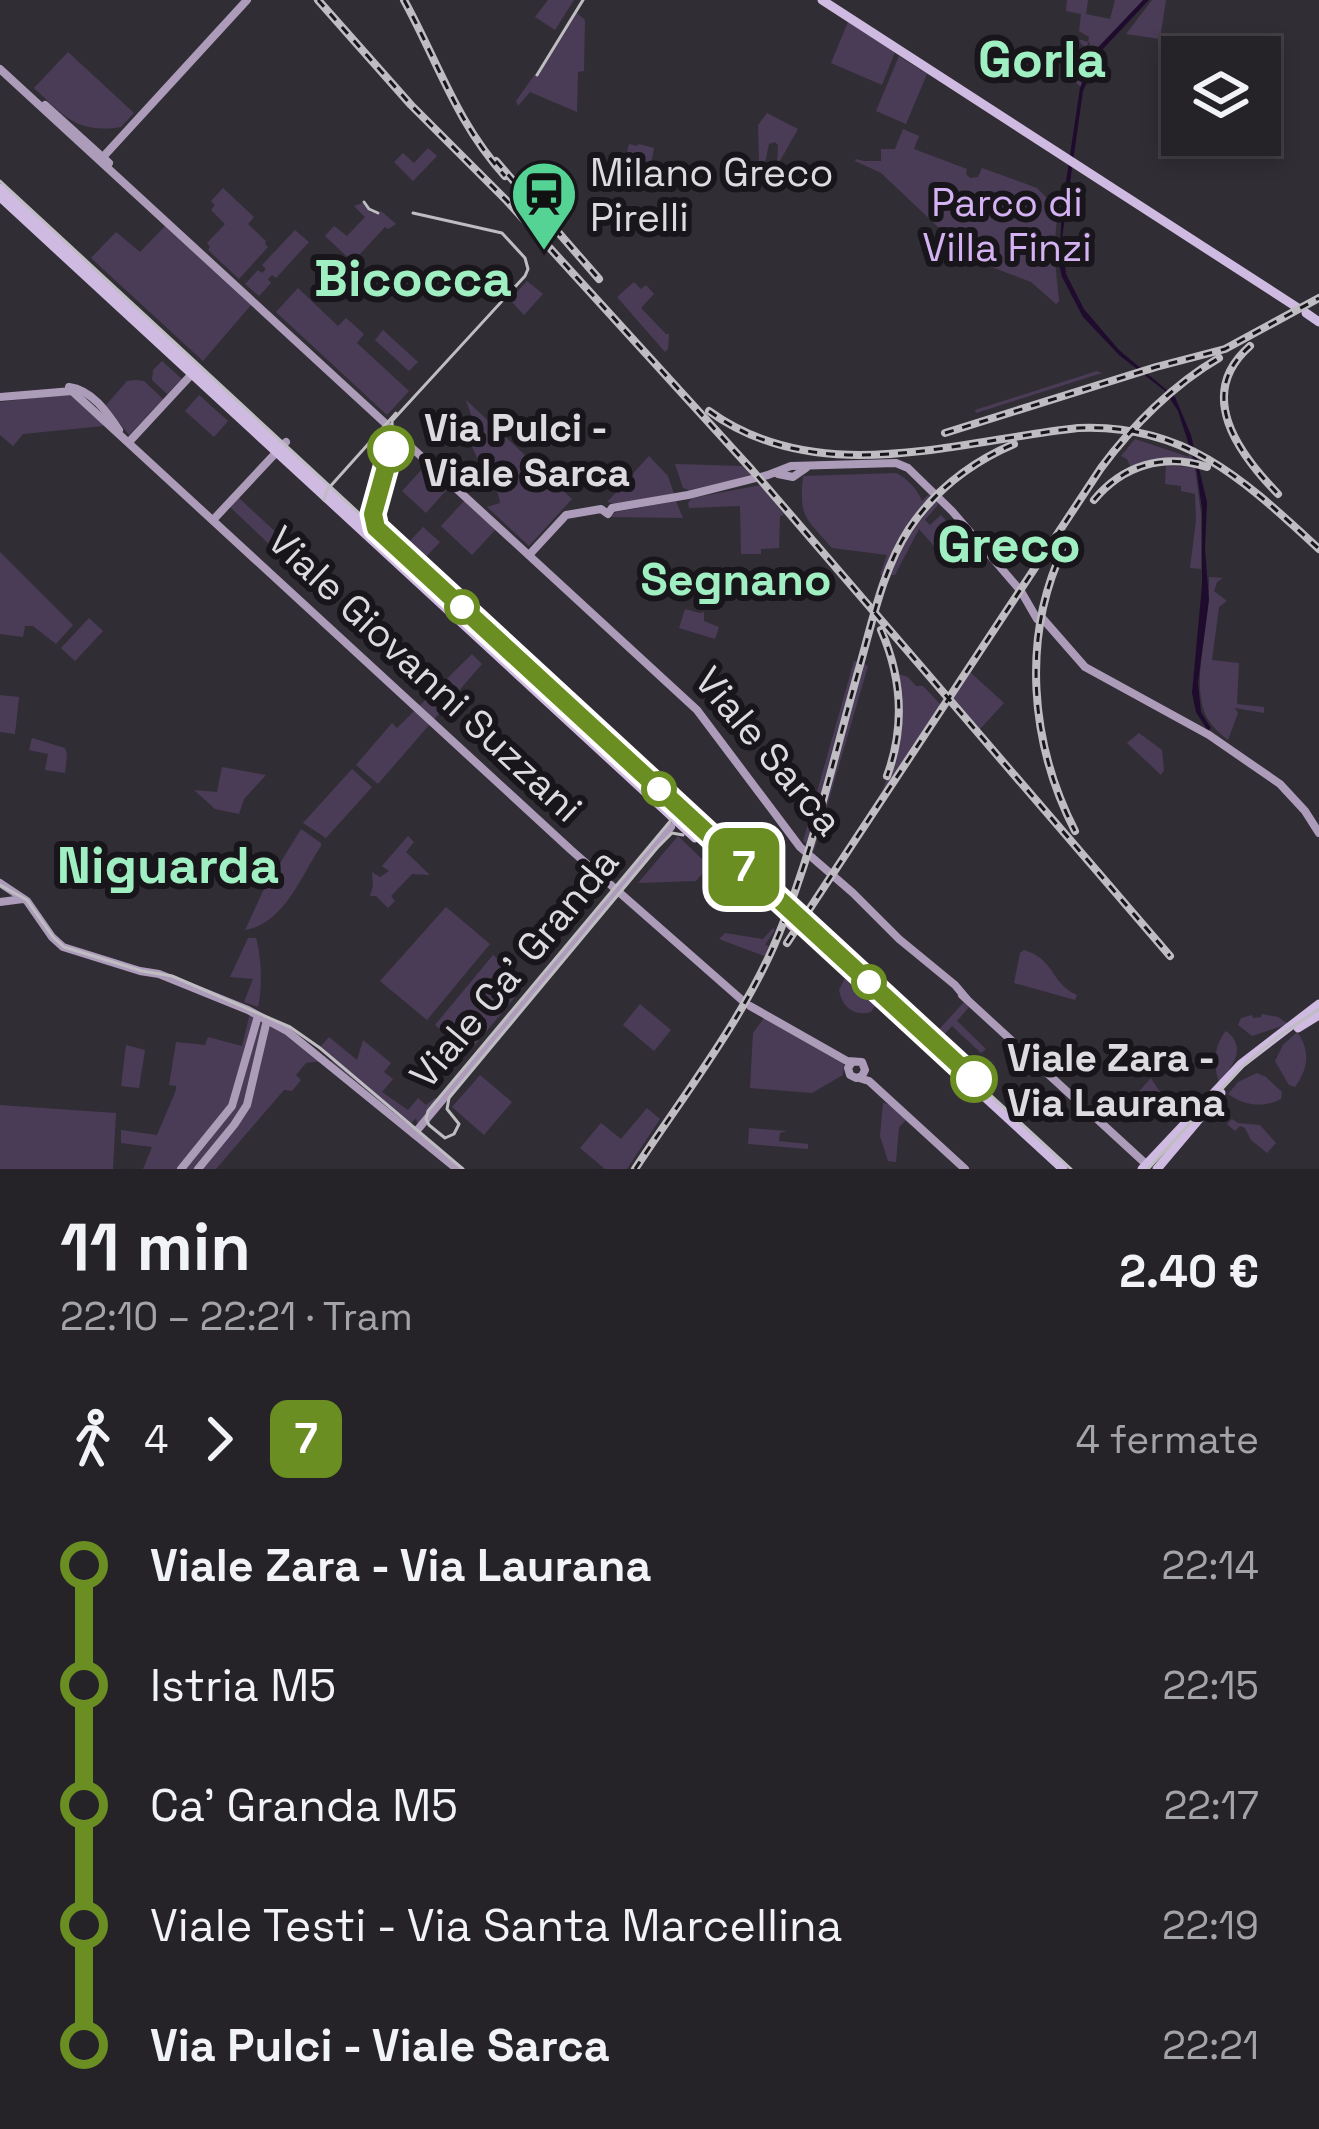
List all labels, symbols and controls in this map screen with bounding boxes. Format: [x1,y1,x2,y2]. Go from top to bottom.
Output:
district label: Gorla [978,27,1106,92]
map controls [1161,36,1281,156]
button: layers [1161,36,1281,156]
place label: Milano Greco Pirelli [590,148,834,242]
station icon: Milano Greco Pirelli [509,159,579,253]
park label: Parco di Villa Finzi [922,178,1092,272]
district label: Bicocca [314,246,512,311]
place label: Via Pulci - Viale Sarca [424,403,630,497]
marker: Via Pulci - Viale Sarca [369,427,413,471]
district label: Greco [937,512,1081,577]
street label: Viale Giovanni Suzzani [258,516,592,832]
district label: Segnano [641,551,831,608]
unlabelled marker [446,591,478,623]
street label: Viale Sarca [684,657,854,845]
unlabelled marker [643,773,675,805]
line badge: 7 [705,828,783,906]
district label: Niguarda [57,833,279,898]
street label: Viale Ca' Granda [399,838,629,1098]
text: 7 [732,840,756,893]
unlabelled marker [853,966,885,998]
place label: Viale Zara - Via Laurana [1007,1033,1225,1127]
marker: Viale Zara - Via Laurana [952,1057,996,1101]
text: 11 min [60,1205,251,1289]
text: 2.40 € [1119,1243,1259,1300]
text: 22:10 – 22:21 · Tram [60,1292,413,1341]
icon: walk [60,1406,126,1472]
icon: forward [186,1406,252,1472]
text: 7 [294,1412,318,1465]
text: 4 [144,1415,168,1464]
text: 4 fermate [1075,1415,1259,1464]
text: Viale Zara - Via Laurana [150,1537,652,1594]
text: 22:14 [1161,1541,1259,1590]
text: Istria M5 [150,1657,336,1714]
text: 22:15 [1162,1661,1259,1710]
text: Ca' Granda M5 [150,1777,458,1834]
text: 22:17 [1164,1781,1259,1830]
text: Viale Testi - Via Santa Marcellina [150,1897,843,1954]
text: 22:19 [1162,1901,1259,1950]
text: Via Pulci - Viale Sarca [150,2017,610,2074]
text: 22:21 [1162,2021,1259,2070]

